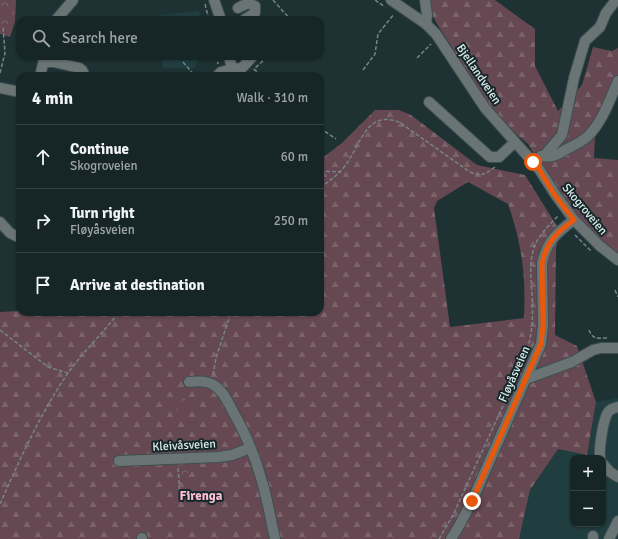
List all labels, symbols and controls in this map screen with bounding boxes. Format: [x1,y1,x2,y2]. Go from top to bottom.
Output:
search box [16,16,324,60]
icon: search [30,27,52,49]
text: Search here [62,29,138,47]
street label: Bjellandveien [453,41,504,107]
text: 4 min [32,88,73,109]
text: Walk · 310 m [237,90,308,106]
text: Continue [70,140,129,158]
icon: ahead [32,146,54,168]
text: 60 m [281,149,308,165]
route start [524,153,542,171]
text: Skogroveien [70,158,138,174]
street label: Skogroveien [559,181,610,238]
text: Turn right [70,204,135,222]
icon: right [32,210,54,232]
text: 250 m [274,213,308,229]
text: Fløyåsveien [70,222,135,238]
icon: arrive [32,274,54,296]
text: Arrive at destination [70,276,205,294]
street label: Fløyåsveien [495,344,533,405]
street label: Kleivåsveien [152,436,216,455]
map controls [570,455,606,527]
button: + [570,455,606,491]
district label: Firenga [179,488,223,504]
button: − [570,491,606,527]
route end [463,492,481,510]

